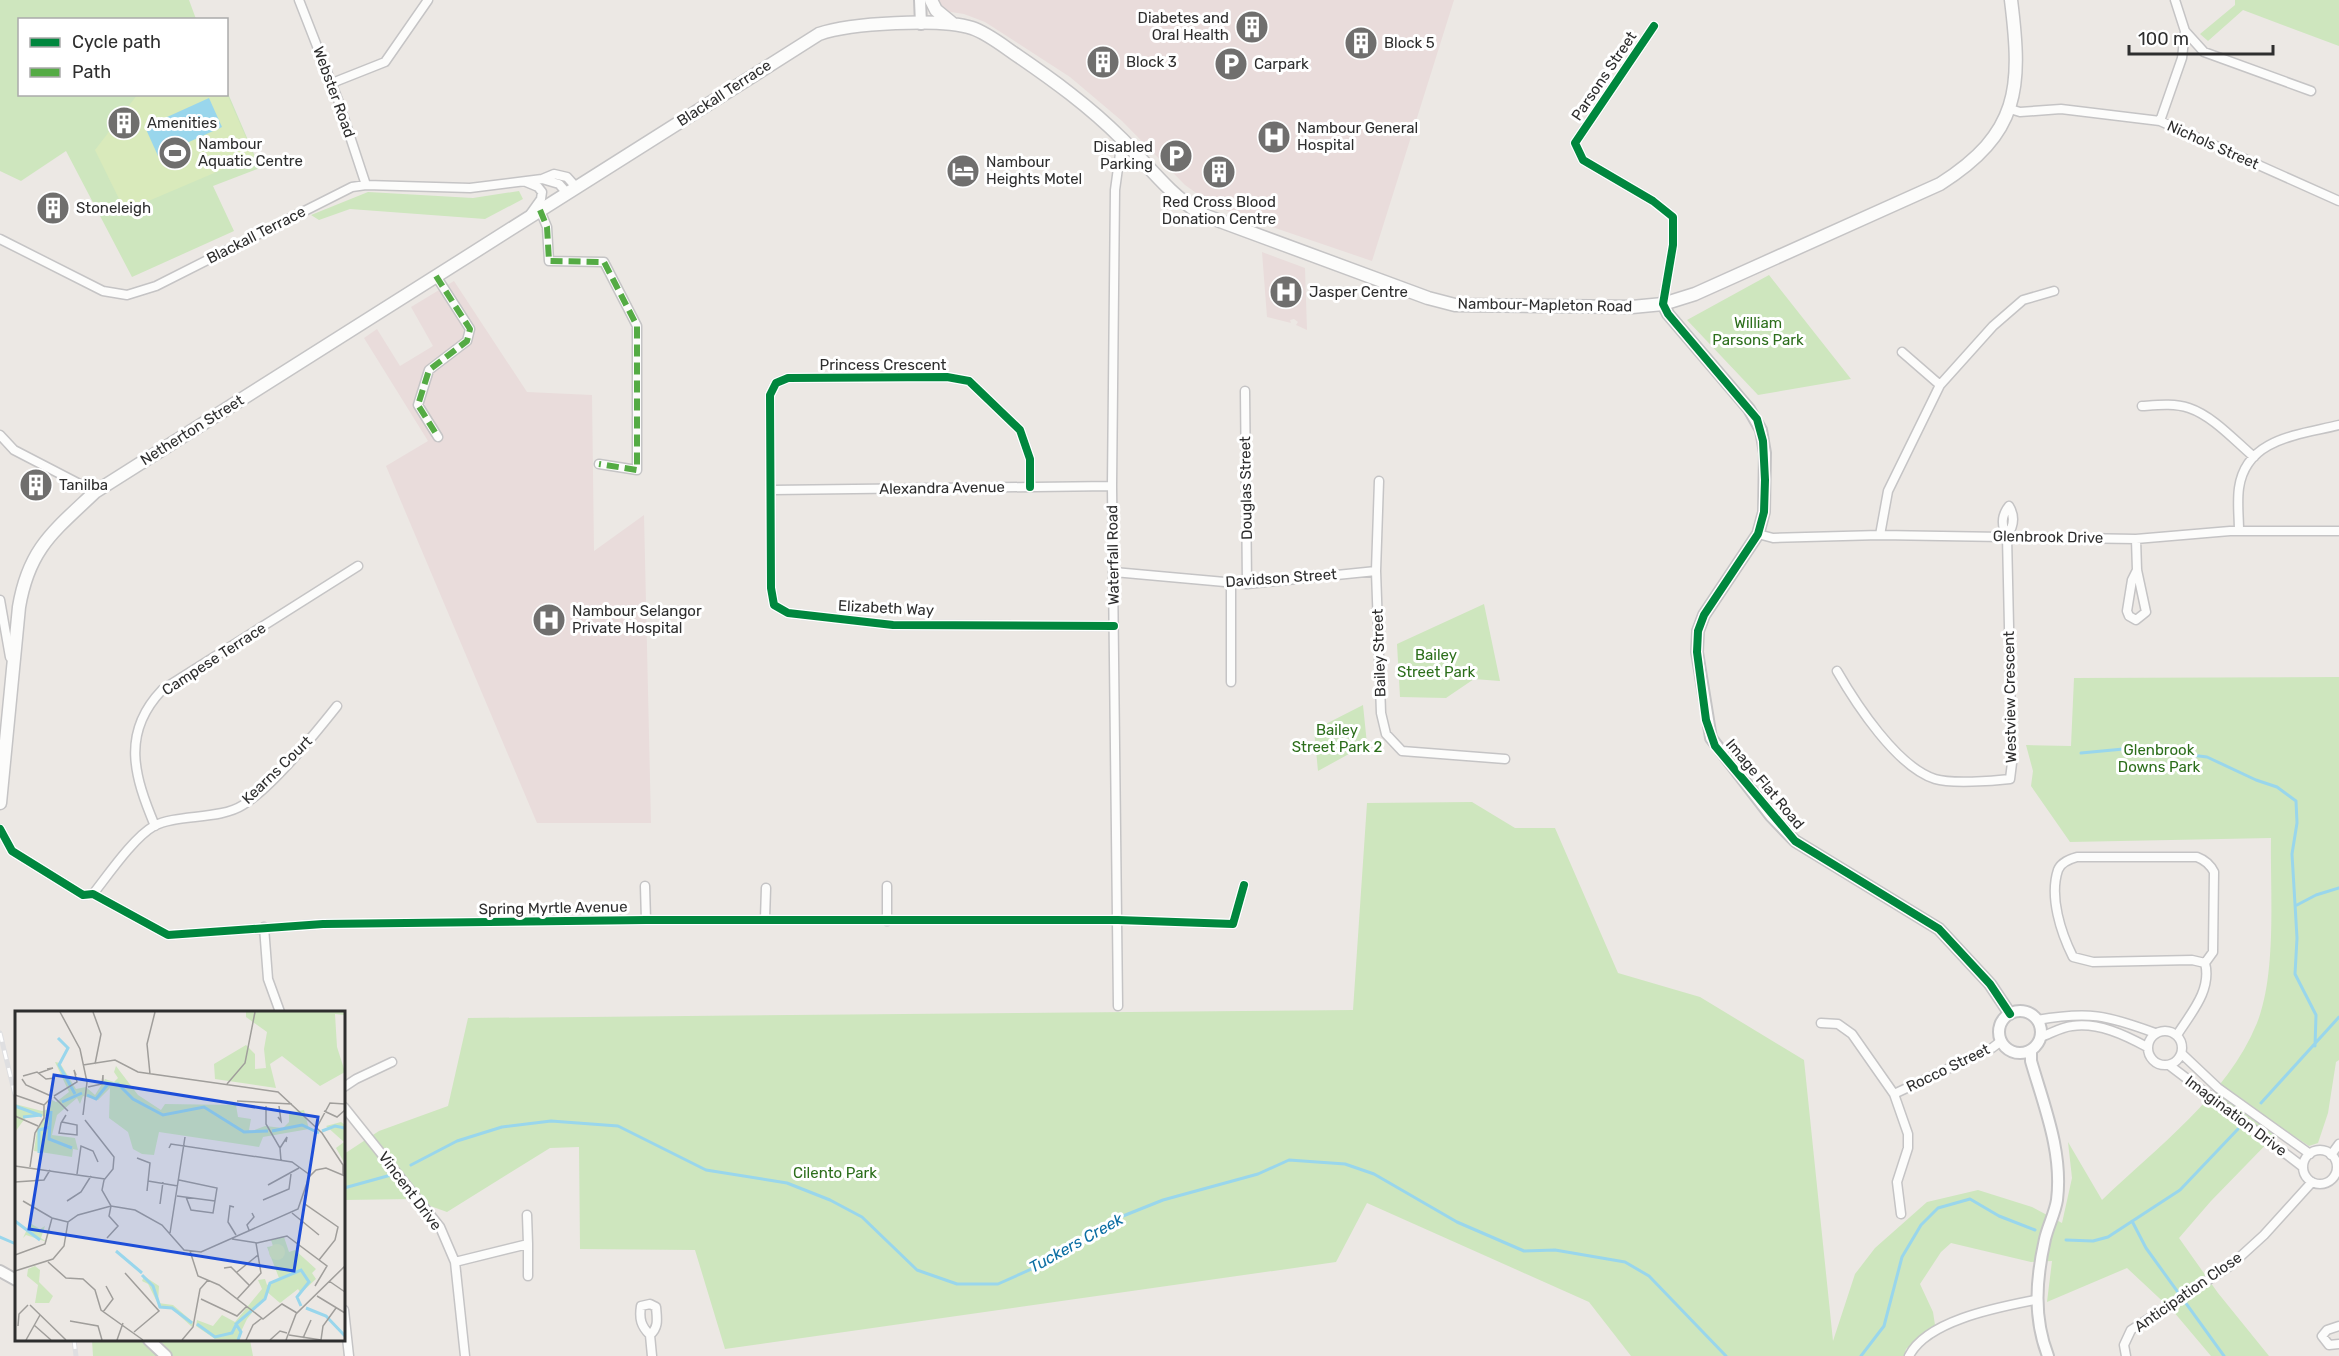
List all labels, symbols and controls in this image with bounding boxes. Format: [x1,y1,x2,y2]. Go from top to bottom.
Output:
place label: Diabetes and Oral Health [1138,9,1229,44]
building icon: Diabetes and Oral Health [1234,9,1270,45]
legend [18,18,228,96]
scale bar [2129,18,2273,56]
building icon: Block 5 [1343,25,1379,61]
street label: Parsons Street [1568,28,1640,124]
text: 100 m [2138,28,2189,50]
text: Cycle path [72,31,161,53]
place label: Block 5 [1384,34,1435,52]
street label: Webster Road [309,44,359,140]
building icon: Block 3 [1085,44,1121,80]
parking icon: Carpark [1213,46,1249,82]
place label: Block 3 [1126,53,1177,71]
place label: Carpark [1254,55,1309,73]
street label: Blackall Terrace [674,56,774,130]
text: Path [72,61,111,83]
building icon: Amenities [106,105,142,141]
place label: Amenities [147,114,217,132]
street label: Nichols Street [2164,117,2262,173]
hospital icon: Nambour General Hospital [1256,119,1292,155]
place label: Nambour General Hospital [1297,119,1418,154]
sports icon: Nambour Aquatic Centre [157,135,193,171]
place label: Nambour Aquatic Centre [198,135,303,170]
place label: Disabled Parking [1093,138,1153,173]
parking icon: Disabled Parking [1158,138,1194,174]
hotel icon: Nambour Heights Motel [945,153,981,189]
place label: Nambour Heights Motel [986,153,1082,188]
building icon: Red Cross Blood Donation Centre [1201,154,1237,190]
building icon: Stoneleigh [35,190,71,226]
place label: Red Cross Blood Donation Centre [1162,193,1276,228]
place label: Stoneleigh [76,199,151,217]
street label: Blackall Terrace [204,202,308,268]
hospital icon: Jasper Centre [1268,274,1304,310]
place label: Jasper Centre [1309,283,1408,301]
street label: Nambour-Mapleton Road [1457,294,1633,316]
park label: William Parsons Park [1712,314,1804,349]
street label: Princess Crescent [820,356,947,374]
street label: Netherton Street [137,391,247,469]
street label: Douglas Street [1236,436,1256,540]
building icon: Tanilba [18,467,54,503]
place label: Tanilba [59,476,108,494]
street label: Alexandra Avenue [879,478,1005,498]
street label: Waterfall Road [1103,505,1123,605]
street label: Glenbrook Drive [1993,527,2103,547]
street label: Davidson Street [1225,565,1337,591]
street label: Elizabeth Way [838,596,934,620]
hospital icon: Nambour Selangor Private Hospital [531,602,567,638]
place label: Nambour Selangor Private Hospital [572,602,702,637]
street label: Bailey Street [1368,608,1390,698]
street label: Campese Terrace [159,619,269,699]
street label: Westview Crescent [2000,631,2020,763]
park label: Bailey Street Park [1397,646,1475,681]
park label: Bailey Street Park 2 [1292,721,1382,756]
street label: Kearns Court [238,732,316,808]
street label: Image Flat Road [1722,735,1808,833]
park label: Glenbrook Downs Park [2118,741,2200,776]
street label: Spring Myrtle Avenue [478,898,628,918]
inset map [15,1011,345,1341]
street label: Rocco Street [1903,1040,1993,1096]
street label: Imagination Drive [2182,1072,2290,1160]
street label: Vincent Drive [375,1148,445,1234]
park label: Cilento Park [793,1164,877,1182]
water label: Tuckers Creek [1026,1209,1127,1277]
street label: Anticipation Close [2131,1248,2245,1336]

